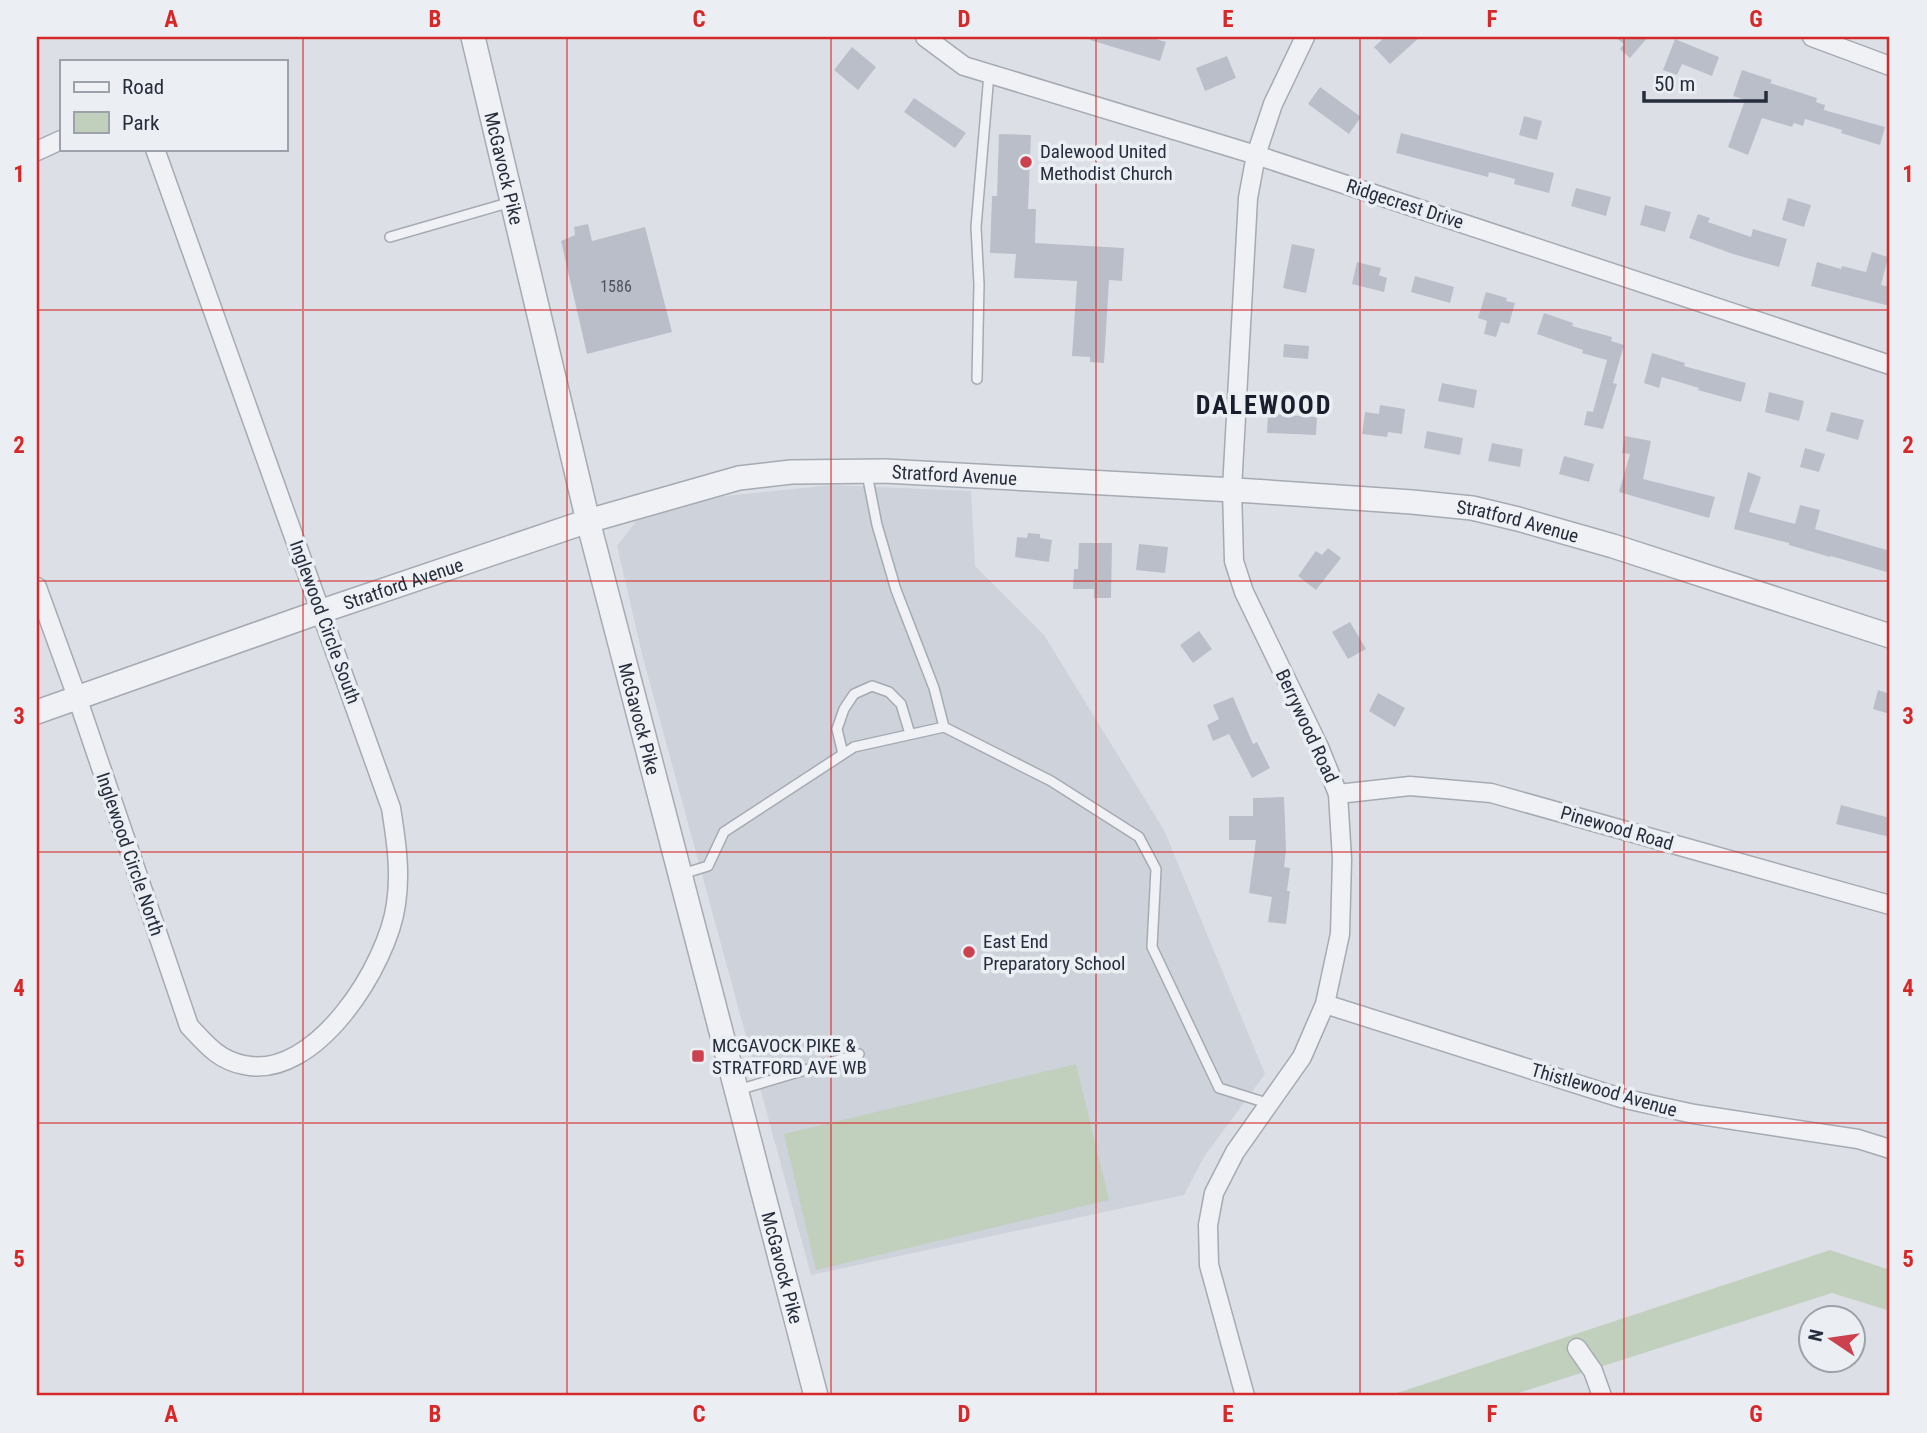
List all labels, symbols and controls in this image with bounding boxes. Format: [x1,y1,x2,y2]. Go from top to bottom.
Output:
text: A [164,6,178,33]
text: B [429,6,441,33]
text: C [692,6,706,33]
text: D [958,6,971,33]
text: E [1222,6,1234,33]
text: F [1487,6,1498,33]
text: G [1749,6,1763,33]
legend [60,60,287,150]
scale bar [1644,60,1766,104]
text: 50 m [1654,72,1695,96]
text: Road [122,75,164,99]
street label: McGavock Pike [480,110,529,227]
text: Park [122,111,160,135]
place label: Dalewood United Methodist Church [1040,140,1173,185]
marker: Dalewood United Methodist Church [1018,154,1034,170]
text: 1 [13,161,25,188]
text: 1 [1902,161,1914,188]
street label: Ridgecrest Drive [1343,174,1467,234]
house number: 1586 [600,277,632,296]
district label: DALEWOOD [1196,390,1332,420]
text: 2 [13,432,25,459]
text: 2 [1902,432,1914,459]
street label: Stratford Avenue [891,460,1018,490]
street label: Stratford Avenue [1455,495,1581,547]
street label: Inglewood Circle South [285,537,365,707]
street label: Stratford Avenue [340,553,466,615]
street label: McGavock Pike [614,660,665,777]
street label: Berrywood Road [1271,666,1343,786]
text: 3 [13,703,25,730]
text: 3 [1902,703,1914,730]
street label: Inglewood Circle North [91,769,169,939]
street label: Pinewood Road [1558,801,1676,855]
place label: East End Preparatory School [983,930,1125,975]
marker: East End Preparatory School [961,944,977,960]
text: 4 [13,975,25,1002]
text: 4 [1902,975,1914,1002]
place label: MCGAVOCK PIKE & STRATFORD AVE WB [712,1034,867,1079]
marker: MCGAVOCK PIKE & STRATFORD AVE WB [690,1048,706,1064]
street label: Thistlewood Avenue [1528,1058,1680,1122]
street label: McGavock Pike [757,1209,808,1326]
text: 5 [13,1246,25,1273]
text: 5 [1902,1246,1914,1273]
north arrow [1798,1304,1868,1374]
text: N [1803,1327,1828,1344]
text: A [164,1401,178,1428]
text: B [429,1401,441,1428]
text: C [692,1401,706,1428]
text: D [958,1401,971,1428]
text: E [1222,1401,1234,1428]
text: F [1487,1401,1498,1428]
text: G [1749,1401,1763,1428]

